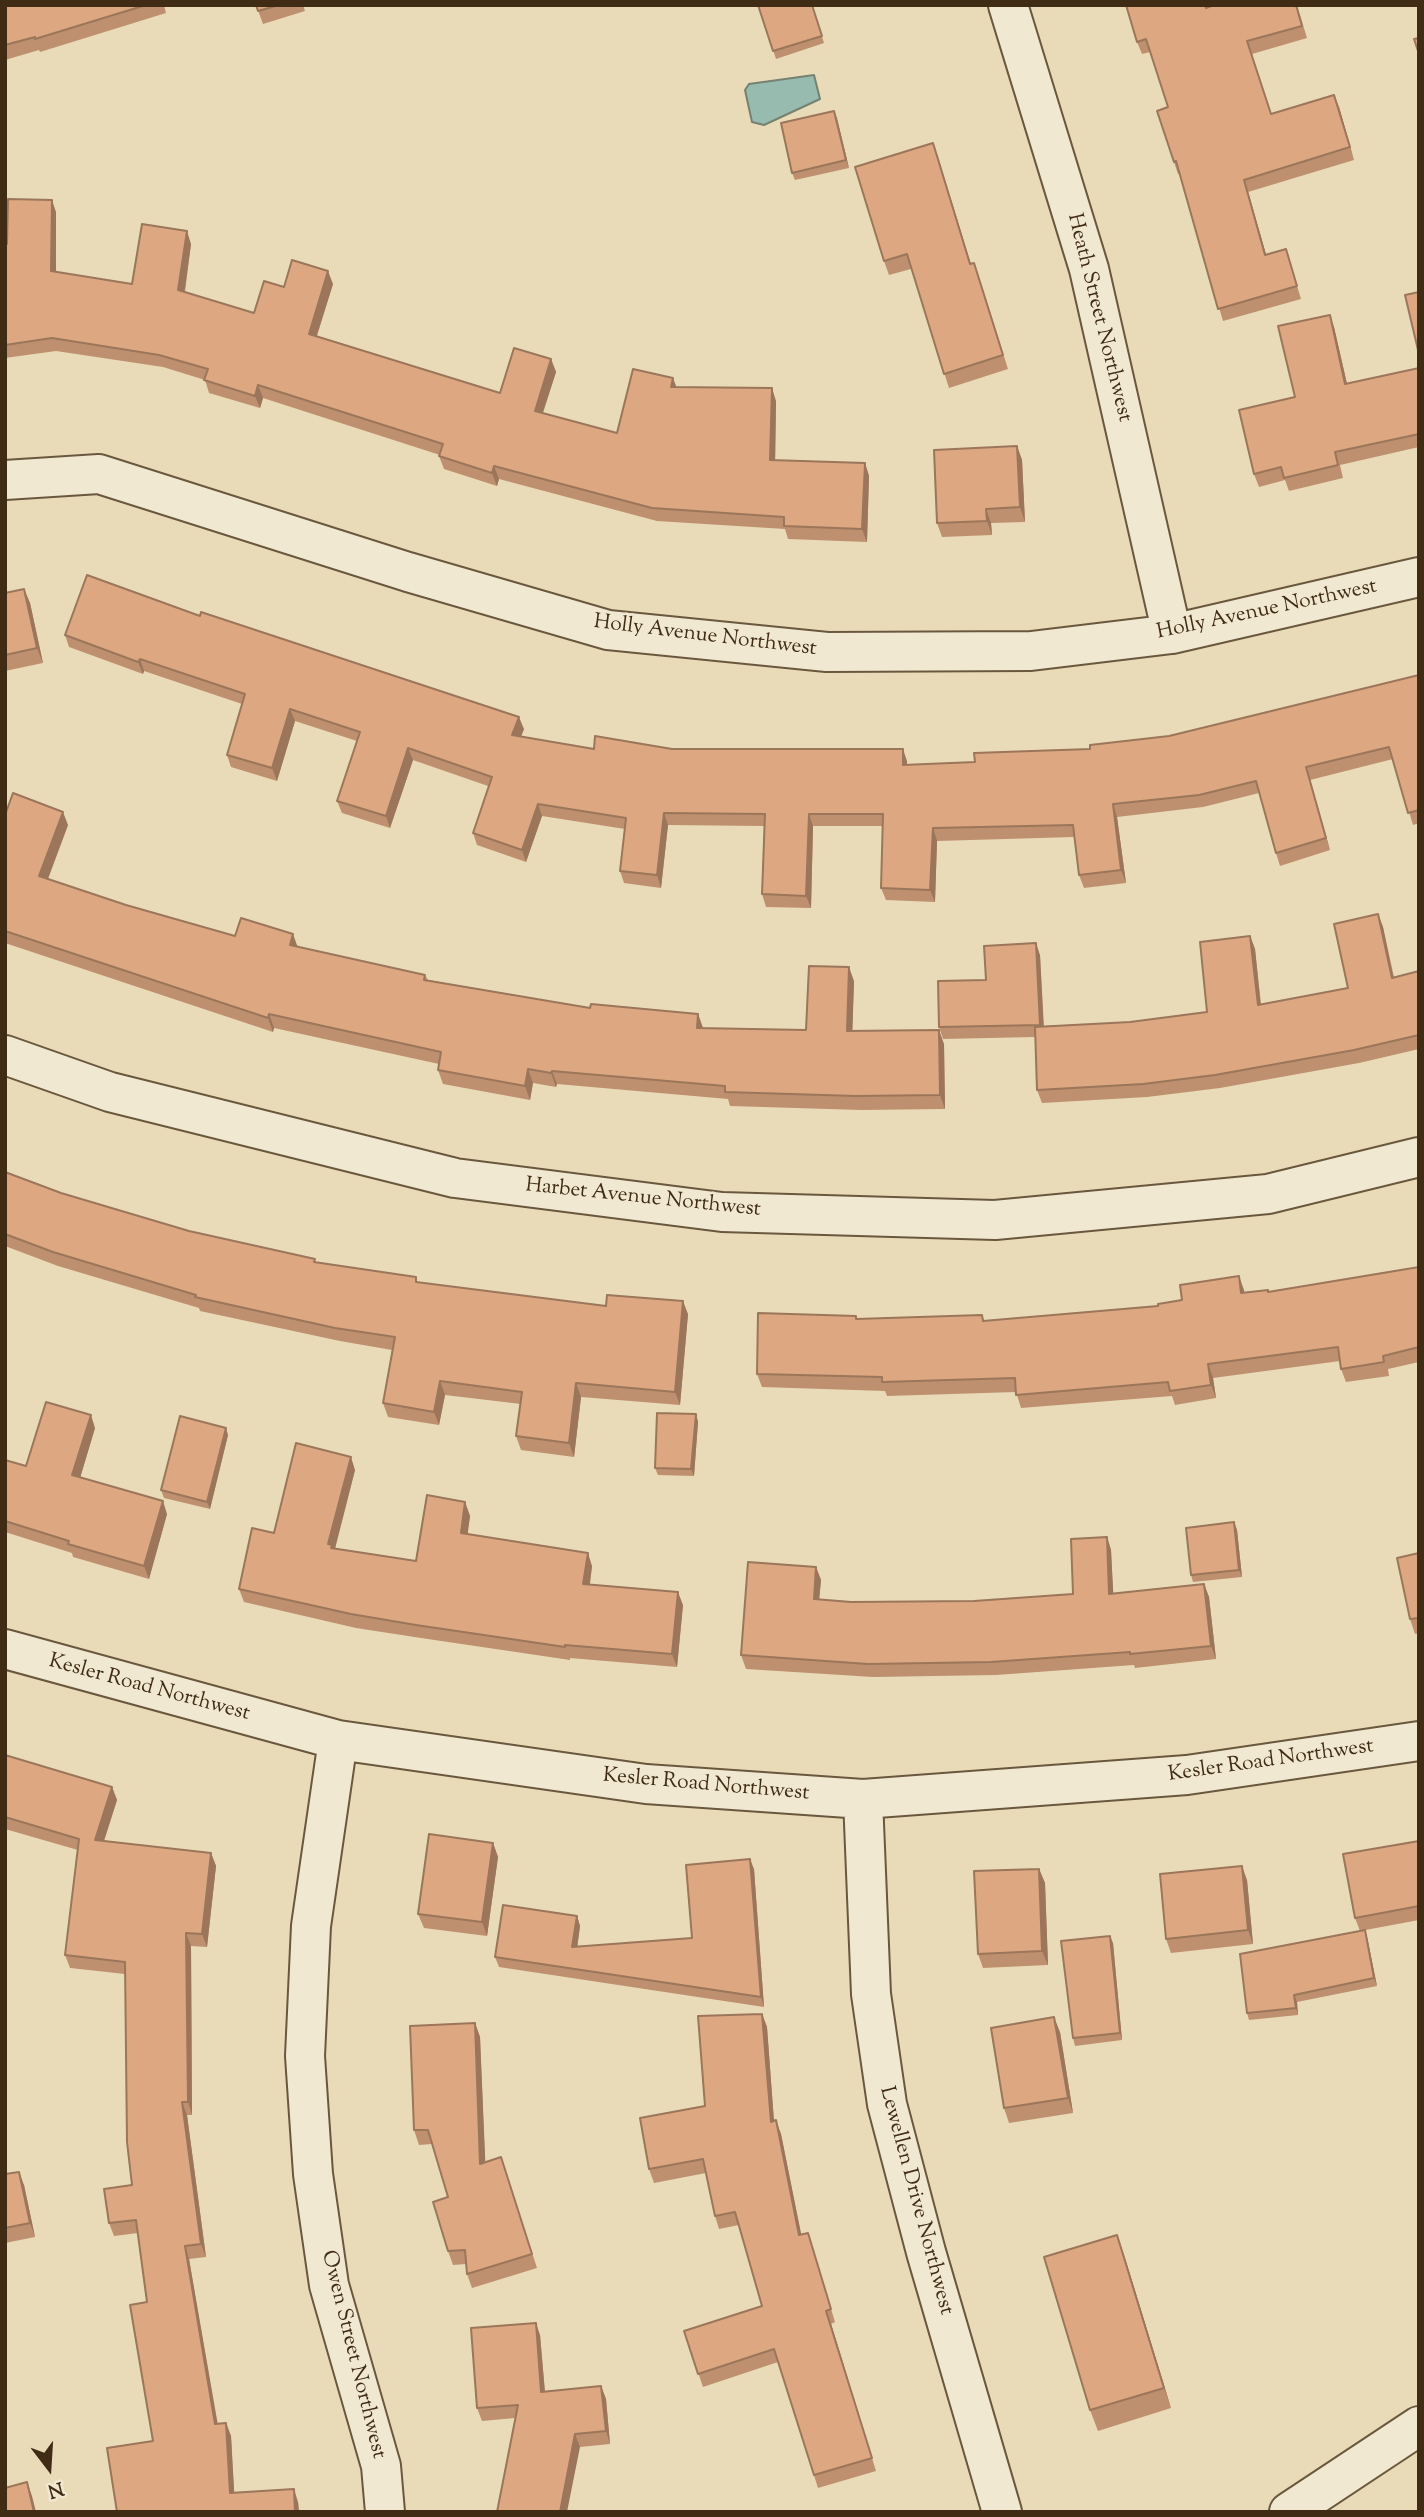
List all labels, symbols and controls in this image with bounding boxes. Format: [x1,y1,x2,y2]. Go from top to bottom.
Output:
street label: Heath Street Northwest [1060,211,1136,425]
street label: Holly Avenue Northwest [1155,575,1379,647]
street label: Holly Avenue Northwest [592,611,818,663]
street label: Harbet Avenue Northwest [524,1174,762,1224]
street label: Kesler Road Northwest [46,1650,252,1728]
street label: Kesler Road Northwest [1167,1735,1375,1789]
street label: Kesler Road Northwest [602,1764,810,1808]
street label: Lewellen Drive Northwest [872,2084,958,2318]
street label: Owen Street Northwest [314,2248,390,2462]
north arrow [14,2433,84,2503]
text: N [44,2473,66,2504]

